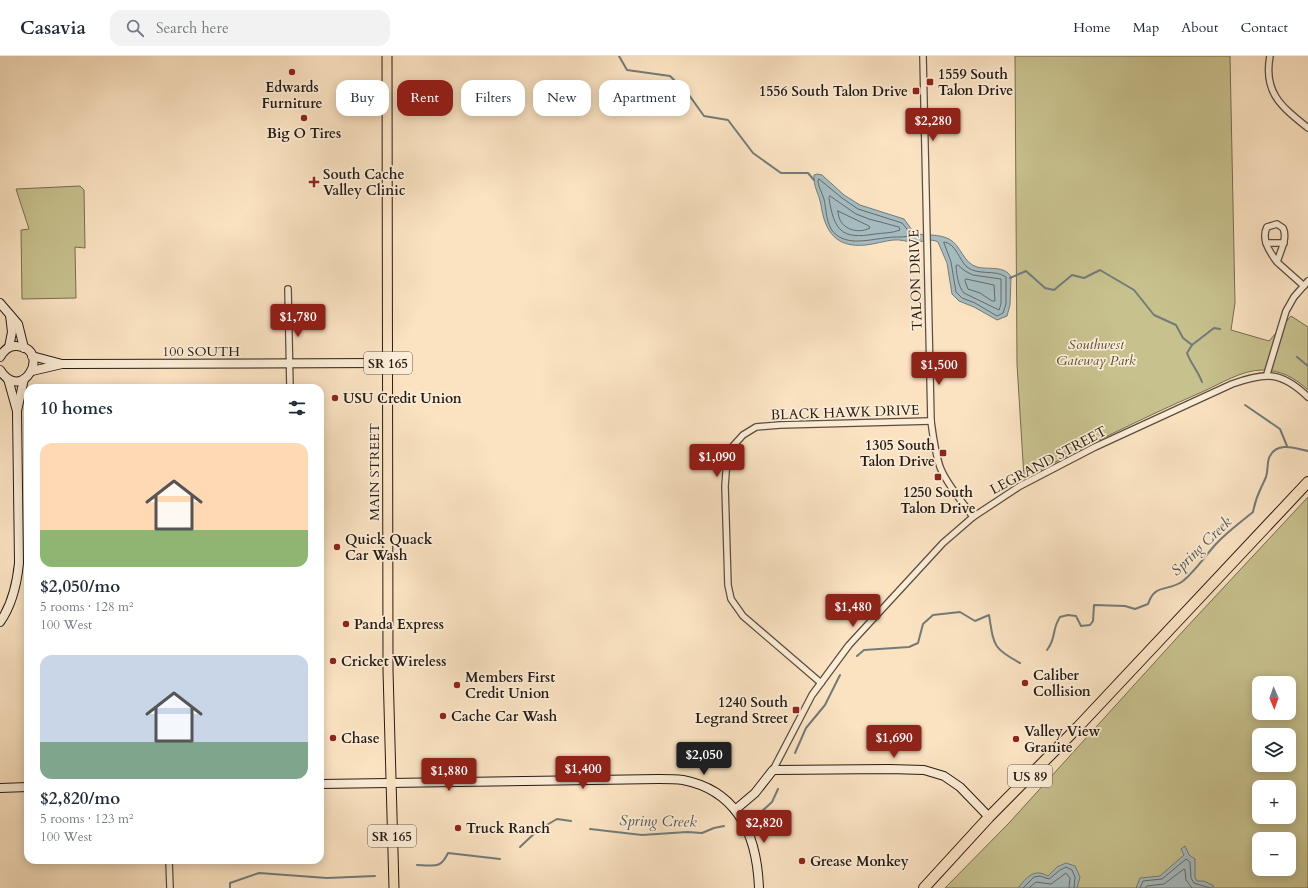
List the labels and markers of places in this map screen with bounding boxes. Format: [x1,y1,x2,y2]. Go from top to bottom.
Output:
place label: 1559 South Talon Drive [938,65,1013,100]
marker: Edwards Furniture [287,67,297,77]
marker: 1559 South Talon Drive [925,77,935,87]
place label: Edwards Furniture [262,78,323,113]
place label: 1556 South Talon Drive [759,82,908,101]
marker: 1556 South Talon Drive [911,86,921,96]
pin: $2,280 [900,108,966,142]
marker: Big O Tires [299,113,309,123]
place label: Big O Tires [267,124,341,143]
place label: South Cache Valley Clinic [323,165,406,200]
marker: South Cache Valley Clinic [308,176,320,188]
pin: $1,780 [265,304,331,338]
pin: $1,500 [906,352,972,386]
place label: USU Credit Union [343,389,462,408]
marker: USU Credit Union [330,393,340,403]
place label: 1305 South Talon Drive [860,436,935,471]
pin: $1,090 [684,444,750,478]
marker: 1305 South Talon Drive [938,448,948,458]
marker: 1250 South Talon Drive [933,472,943,482]
place label: 1250 South Talon Drive [900,483,976,518]
place label: Quick Quack Car Wash [345,530,433,565]
marker: Quick Quack Car Wash [332,542,342,552]
pin: $1,480 [820,594,886,628]
place label: Panda Express [354,615,444,634]
marker: Panda Express [341,619,351,629]
place label: Cricket Wireless [341,652,446,671]
marker: Cricket Wireless [328,656,338,666]
place label: Caliber Collision [1033,666,1091,701]
place label: Members First Credit Union [465,668,555,703]
marker: Caliber Collision [1020,678,1030,688]
marker: Members First Credit Union [452,680,462,690]
place label: 1240 South Legrand Street [695,693,788,728]
marker: 1240 South Legrand Street [791,705,801,715]
place label: Cache Car Wash [451,707,558,726]
marker: Cache Car Wash [438,711,448,721]
place label: Valley View Granite [1024,722,1101,757]
pin: $1,690 [861,725,927,759]
place label: Chase [341,729,380,748]
marker: Chase [328,733,338,743]
marker: Valley View Granite [1011,734,1021,744]
pin: $2,050 [671,742,737,776]
pin: $1,400 [550,756,616,790]
pin: $1,880 [416,758,482,792]
pin: $2,820 [731,810,797,844]
place label: Truck Ranch [466,819,550,838]
marker: Truck Ranch [453,823,463,833]
place label: Grease Monkey [810,852,909,871]
marker: Grease Monkey [797,856,807,866]

